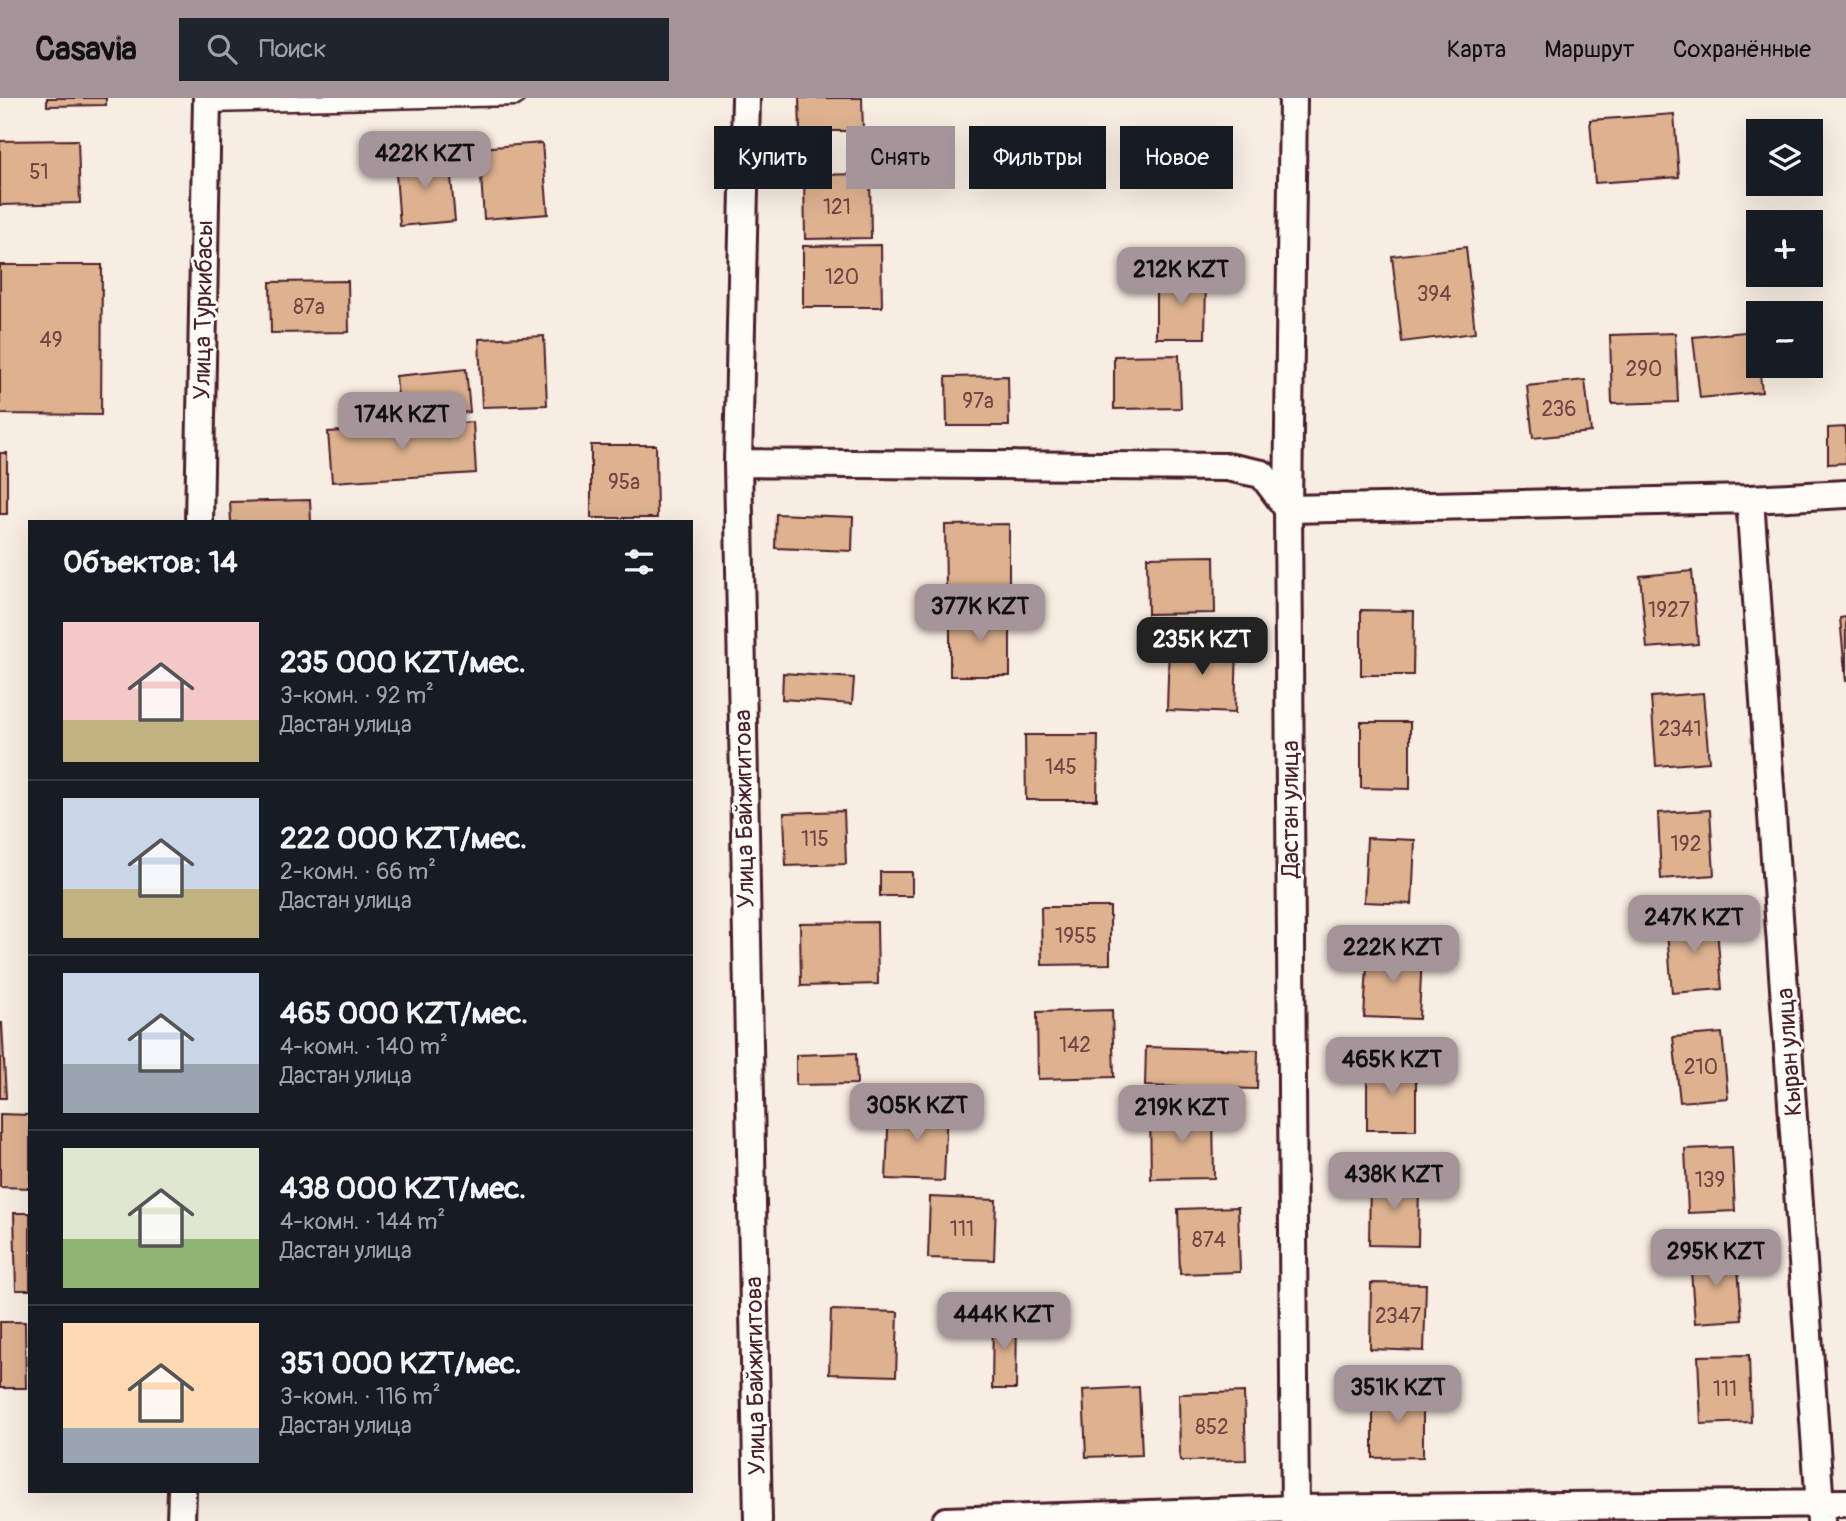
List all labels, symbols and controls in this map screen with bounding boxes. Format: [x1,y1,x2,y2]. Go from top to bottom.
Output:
search box [179,18,669,81]
text: Casavia [35,29,137,70]
icon: search [203,30,241,68]
text: Поиск [259,33,327,65]
text: Карта [1447,35,1506,64]
text: Маршрут [1544,35,1635,64]
text: Сохранённые [1673,35,1811,64]
map controls [1746,119,1823,378]
button: layers [1746,119,1823,196]
chip: Купить [714,126,832,189]
chip: Снять [846,126,955,189]
chip: Фильтры [969,126,1106,189]
chip: Новое [1120,126,1233,189]
pin: 422K KZT [353,132,497,191]
text: 422K KZT [375,139,475,168]
house number: 51 [29,159,49,186]
house number: 121 [823,194,851,221]
button: + [1746,210,1823,287]
street label: Улица Туркибасы [187,220,220,400]
pin: 212K KZT [1109,248,1253,307]
text: 212K KZT [1133,255,1229,284]
house number: 120 [825,264,859,291]
house number: 394 [1417,281,1451,308]
house number: 87а [293,294,325,321]
button: − [1746,301,1823,378]
house number: 49 [40,327,63,354]
house number: 290 [1626,356,1662,383]
house number: 97а [962,388,994,415]
pin: 174K KZT [330,392,474,452]
house number: 236 [1541,396,1577,423]
text: 174K KZT [354,400,450,429]
house number: 95а [608,469,640,496]
icon: filters [620,543,658,581]
text: Объектов: 14 [63,544,238,581]
pin: 377K KZT [908,584,1052,644]
text: 377K KZT [931,592,1029,621]
house number: 1927 [1648,597,1690,624]
pin: 235K KZT [1130,618,1274,677]
text: 235K KZT [1153,625,1251,654]
text: 235 000 KZT/мес. [280,644,526,681]
icon: home [119,650,203,734]
text: 3-комн. · 92 m² [280,681,434,710]
street label: Улица Байжигитова [728,709,761,909]
text: Дастан улица [280,710,412,739]
house number: 2341 [1658,716,1702,743]
street label: Дастан улица [1276,740,1305,879]
house number: 145 [1045,754,1077,781]
text: 222 000 KZT/мес. [280,820,527,857]
icon: home [119,826,203,910]
house number: 115 [801,826,829,853]
house number: 192 [1671,831,1701,858]
text: 2-комн. · 66 m² [280,857,436,886]
text: Дастан улица [280,886,412,915]
pin: 247K KZT [1622,896,1766,955]
text: 247K KZT [1644,903,1744,932]
house number: 1955 [1055,923,1097,950]
pin: 222K KZT [1321,926,1465,985]
text: 222K KZT [1343,933,1443,962]
street label: Кыран улица [1771,987,1808,1117]
text: 465 000 KZT/мес. [280,995,528,1032]
icon: home [119,1001,203,1085]
text: 4-комн. · 140 m² [280,1032,448,1061]
house number: 142 [1059,1032,1091,1059]
pin: 465K KZT [1320,1038,1464,1097]
text: 465K KZT [1342,1045,1442,1074]
house number: 210 [1684,1054,1718,1081]
text: Дастан улица [280,1061,412,1090]
pin: 305K KZT [845,1084,989,1143]
pin: 219K KZT [1110,1086,1254,1145]
text: 305K KZT [866,1091,968,1120]
text: 219K KZT [1135,1093,1229,1122]
pin: 438K KZT [1322,1152,1466,1212]
text: 438K KZT [1345,1160,1443,1189]
house number: 139 [1695,1167,1725,1194]
text: 438 000 KZT/мес. [280,1170,526,1207]
icon: home [119,1176,203,1260]
text: 4-комн. · 144 m² [280,1207,445,1236]
house number: 111 [950,1216,974,1243]
house number: 874 [1192,1227,1226,1254]
pin: 295K KZT [1644,1230,1788,1289]
text: Дастан улица [280,1236,412,1265]
text: 295K KZT [1667,1237,1765,1266]
street label: Улица Байжигитова [739,1276,772,1476]
pin: 444K KZT [932,1292,1076,1352]
text: 444K KZT [953,1300,1055,1329]
house number: 2347 [1375,1303,1421,1330]
text: 351 000 KZT/мес. [280,1345,522,1382]
icon: home [119,1351,203,1435]
pin: 351K KZT [1326,1366,1470,1425]
text: 351K KZT [1350,1373,1446,1402]
house number: 111 [1713,1376,1737,1403]
text: 3-комн. · 116 m² [280,1382,441,1411]
text: Дастан улица [280,1411,412,1440]
house number: 852 [1195,1414,1229,1441]

